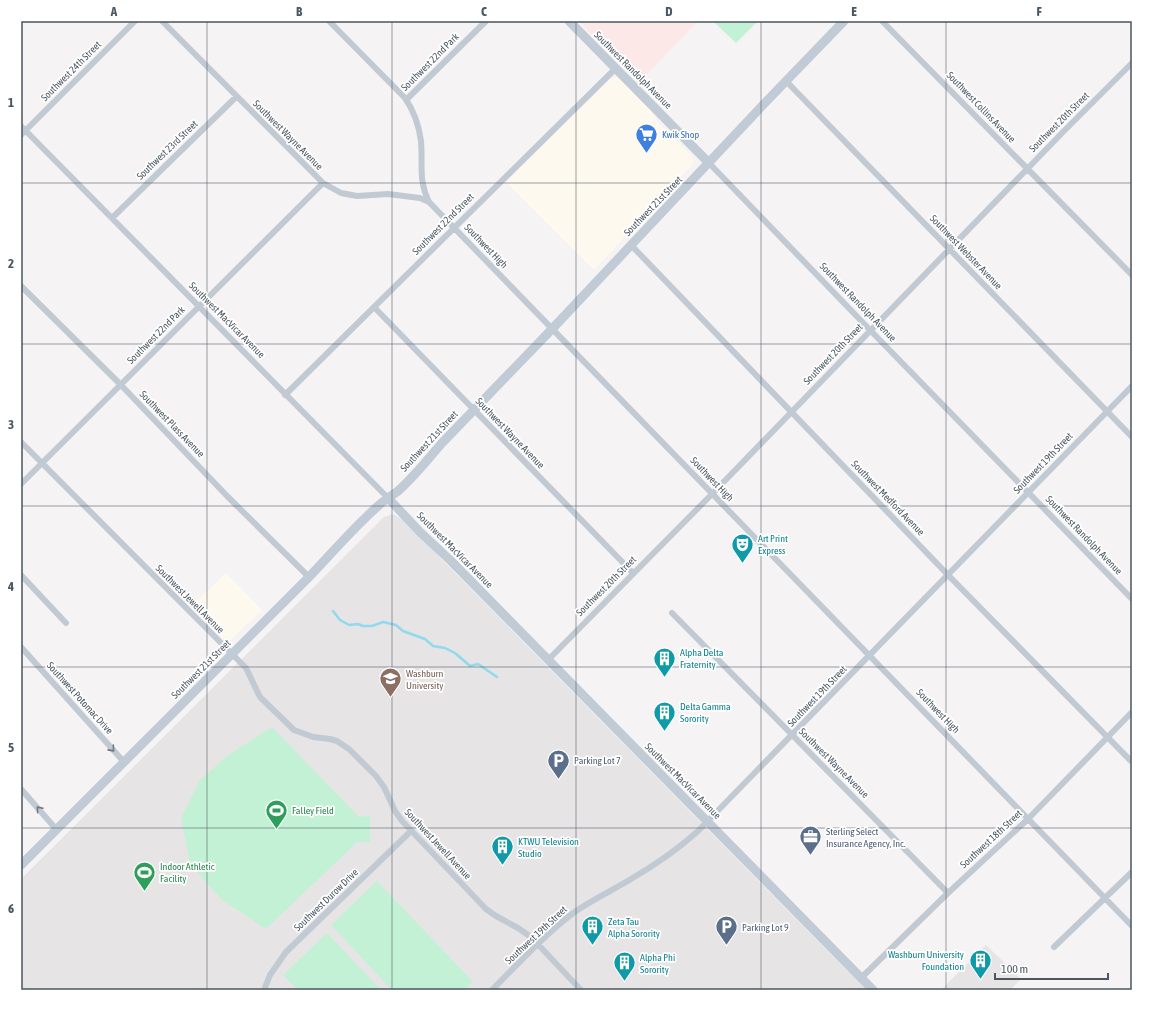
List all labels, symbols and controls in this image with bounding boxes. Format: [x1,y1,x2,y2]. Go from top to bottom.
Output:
text: A [110,4,118,19]
text: B [296,4,303,19]
text: C [481,4,487,19]
text: D [665,4,673,19]
text: E [851,4,857,19]
text: F [1036,4,1042,19]
street label: Southwest Randolph Avenue [592,29,674,111]
street label: Southwest 22nd Park [399,31,461,93]
street label: Southwest 24th Street [39,39,103,103]
street label: Southwest Collins Avenue [944,69,1018,145]
street label: Southwest 20th Street [1027,90,1091,154]
text: 1 [8,95,14,110]
street label: Southwest Wayne Avenue [251,98,325,172]
street label: Southwest 23rd Street [134,118,200,182]
supermarket icon: Kwik Shop [634,121,660,154]
place label: Kwik Shop [662,129,699,140]
street label: Southwest 21st Street [622,174,684,238]
street label: Southwest 22nd Street [410,191,476,257]
street label: Southwest Webster Avenue [928,213,1005,292]
street label: Southwest High [462,222,510,270]
text: 2 [8,256,14,271]
street label: Southwest Randolph Avenue [818,260,899,344]
street label: Southwest MacVicar Avenue [187,280,267,360]
street label: Southwest 22nd Park [125,304,187,366]
street label: Southwest 20th Street [801,321,865,387]
street label: Southwest Plass Avenue [137,389,207,460]
street label: Southwest Wayne Avenue [473,395,547,471]
street label: Southwest 21st Street [398,408,460,474]
text: 3 [8,417,14,432]
street label: Southwest 19th Street [1011,430,1075,496]
street label: Southwest High [688,455,736,503]
street label: Southwest Medford Avenue [849,458,927,538]
street label: Southwest Randolph Avenue [1044,493,1125,577]
street label: Southwest MacVicar Avenue [415,510,495,590]
theatre icon: Art Print Express [729,531,755,564]
place label: Art Print Express [758,533,788,556]
street label: Southwest 20th Street [574,554,638,618]
street label: Southwest Jewell Avenue [154,563,227,636]
text: 4 [7,579,14,594]
street label: Southwest 21st Street [169,637,233,701]
building icon: Alpha Delta Fraternity [651,645,677,678]
place label: Alpha Delta Fraternity [680,647,724,670]
street label: Southwest Potomac Drive [45,660,115,737]
street label: Southwest 19th Street [785,663,849,729]
school or university icon: Washburn University [377,666,403,699]
place label: Washburn University [406,668,443,691]
street label: Southwest High [914,687,962,735]
building icon: Delta Gamma Sorority [651,699,677,732]
place label: Delta Gamma Sorority [680,701,731,724]
street label: Southwest Wayne Avenue [797,726,871,800]
text: 5 [8,740,14,755]
street label: Southwest MacVicar Avenue [643,741,723,821]
one-way arrow [107,744,115,752]
parking icon: Parking Lot 7 [546,747,572,780]
place label: Parking Lot 7 [574,755,621,766]
sports icon: Falley Field [264,797,290,830]
place label: Falley Field [292,805,334,816]
one-way arrow [36,807,43,814]
street label: Southwest Jewell Avenue [403,807,474,882]
street label: Southwest 18th Street [958,808,1024,870]
office icon: Sterling Select Insurance Agency, Inc. [798,824,824,857]
place label: Sterling Select Insurance Agency, Inc. [826,826,906,849]
building icon: KTWU Television Studio [489,834,515,867]
place label: KTWU Television Studio [518,836,579,859]
sports icon: Indoor Athletic Facility [131,859,157,892]
place label: Indoor Athletic Facility [160,861,215,884]
street label: Southwest Durow Drive [292,866,360,933]
text: 6 [8,901,14,916]
street label: Southwest 19th Street [503,904,569,966]
building icon: Zeta Tau Alpha Sorority [580,914,606,947]
parking icon: Parking Lot 9 [714,914,740,947]
place label: Zeta Tau Alpha Sorority [608,916,660,939]
place label: Parking Lot 9 [742,922,789,933]
building icon: Washburn University Foundation [967,947,993,980]
place label: Washburn University Foundation [888,949,964,972]
building icon: Alpha Phi Sorority [611,950,637,983]
place label: Alpha Phi Sorority [640,952,675,975]
scale bar [995,955,1108,981]
text: 100 m [1001,962,1028,976]

